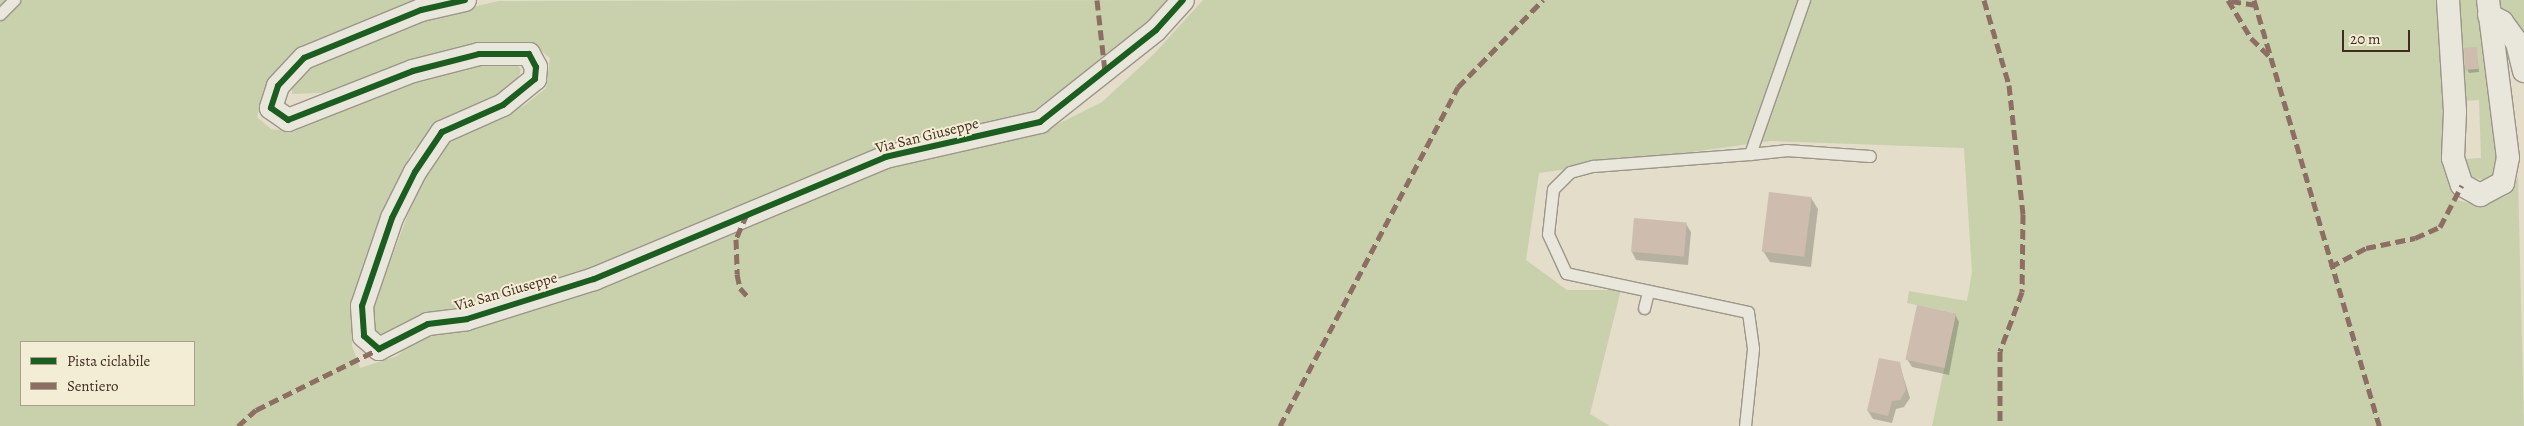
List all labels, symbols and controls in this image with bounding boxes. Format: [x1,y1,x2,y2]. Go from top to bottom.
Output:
scale bar [2344,20,2412,52]
text: 20 m [2350,29,2381,49]
street label: Via San Giuseppe [873,114,981,158]
street label: Via San Giuseppe [453,269,559,315]
legend [20,341,195,406]
text: Pista ciclabile [67,351,150,371]
text: Sentiero [67,376,119,396]

